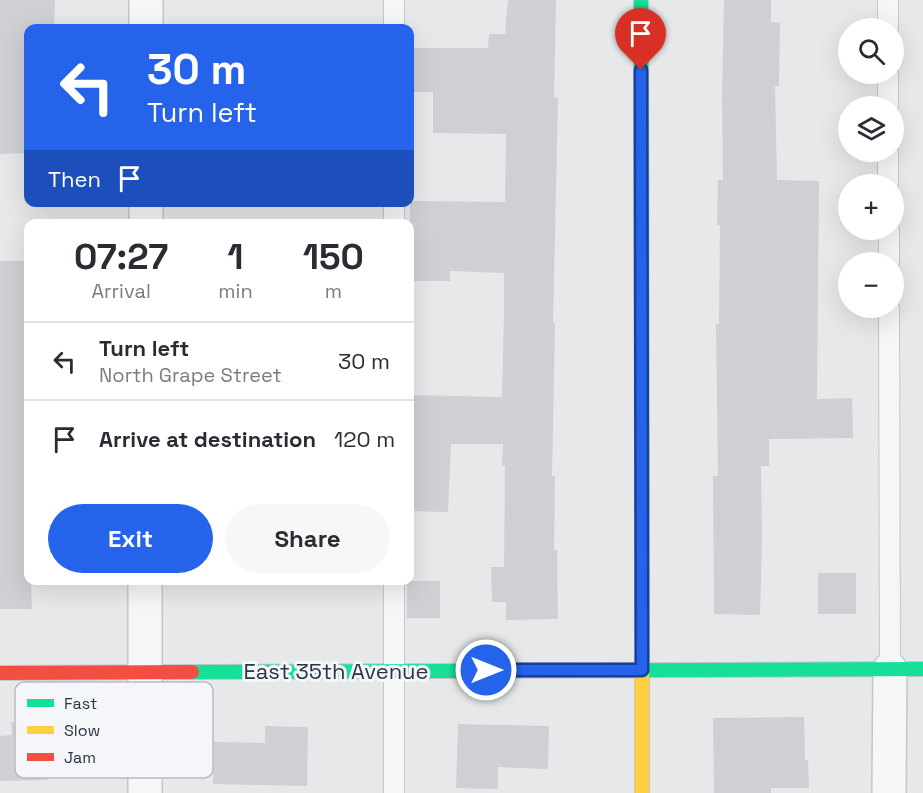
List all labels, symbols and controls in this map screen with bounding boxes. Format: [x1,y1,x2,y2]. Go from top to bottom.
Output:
pin [615,8,666,70]
icon: arrive [624,17,657,50]
map controls [838,18,904,318]
button: search [838,18,904,84]
text: 30 m [147,43,246,96]
icon: left [48,48,126,126]
text: Turn left [147,95,257,130]
button: layers [838,96,904,162]
icon: arrive [113,162,146,195]
text: Then [48,165,101,193]
button: + [838,174,904,240]
text: 07:27 [74,234,168,280]
text: 1 [227,234,244,280]
text: 150 [303,234,364,280]
button: − [838,252,904,318]
text: Arrival [91,278,151,304]
text: min [218,278,253,304]
text: m [325,278,342,304]
text: Turn left [99,334,189,362]
icon: left [48,345,81,378]
text: 30 m [338,347,390,375]
text: North Grape Street [99,362,282,388]
icon: arrive [48,423,81,456]
text: Arrive at destination [99,425,316,453]
text: 120 m [334,425,395,453]
button: Exit [48,504,213,573]
button: Share [225,504,390,573]
position arrow [454,638,518,702]
street label: East 35th Avenue [243,657,429,685]
legend [15,682,213,778]
text: Fast [64,693,97,714]
text: Slow [64,720,100,741]
text: Jam [64,747,96,768]

